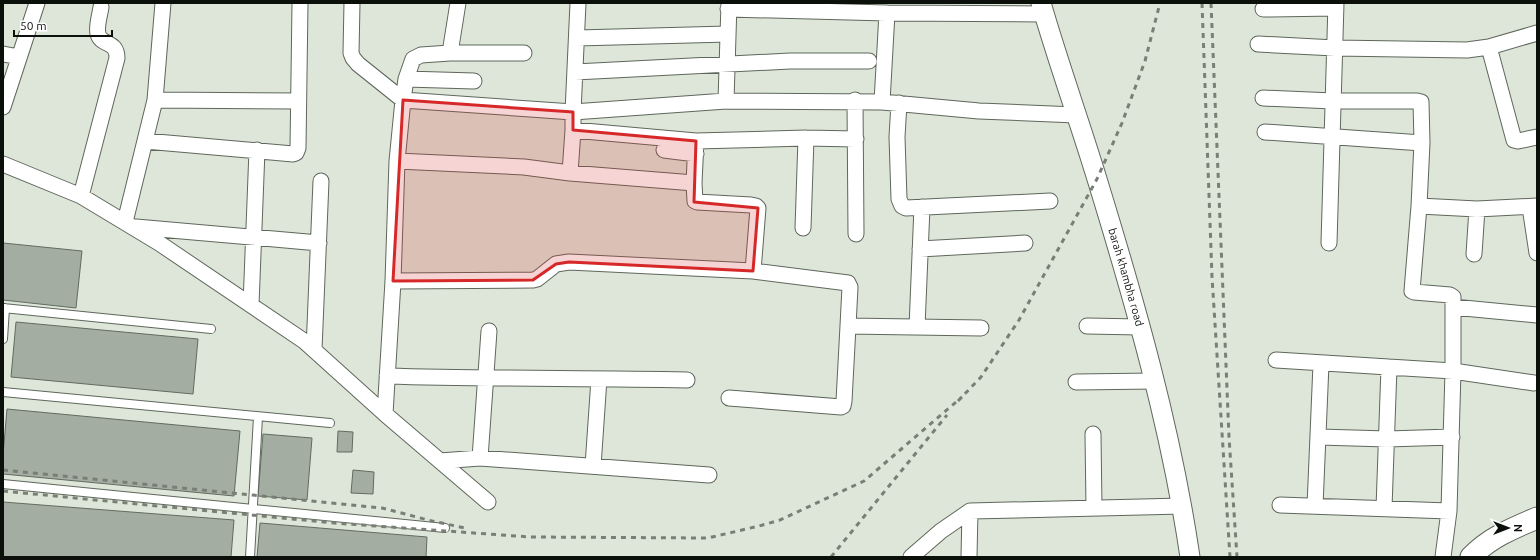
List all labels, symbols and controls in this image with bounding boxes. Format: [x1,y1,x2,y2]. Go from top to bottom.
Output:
scale bar [14,12,112,38]
text: 50 m [20,19,47,32]
street label: barah khambha road [1106,227,1146,327]
north arrow [1488,508,1528,548]
text: N [1512,524,1524,532]

